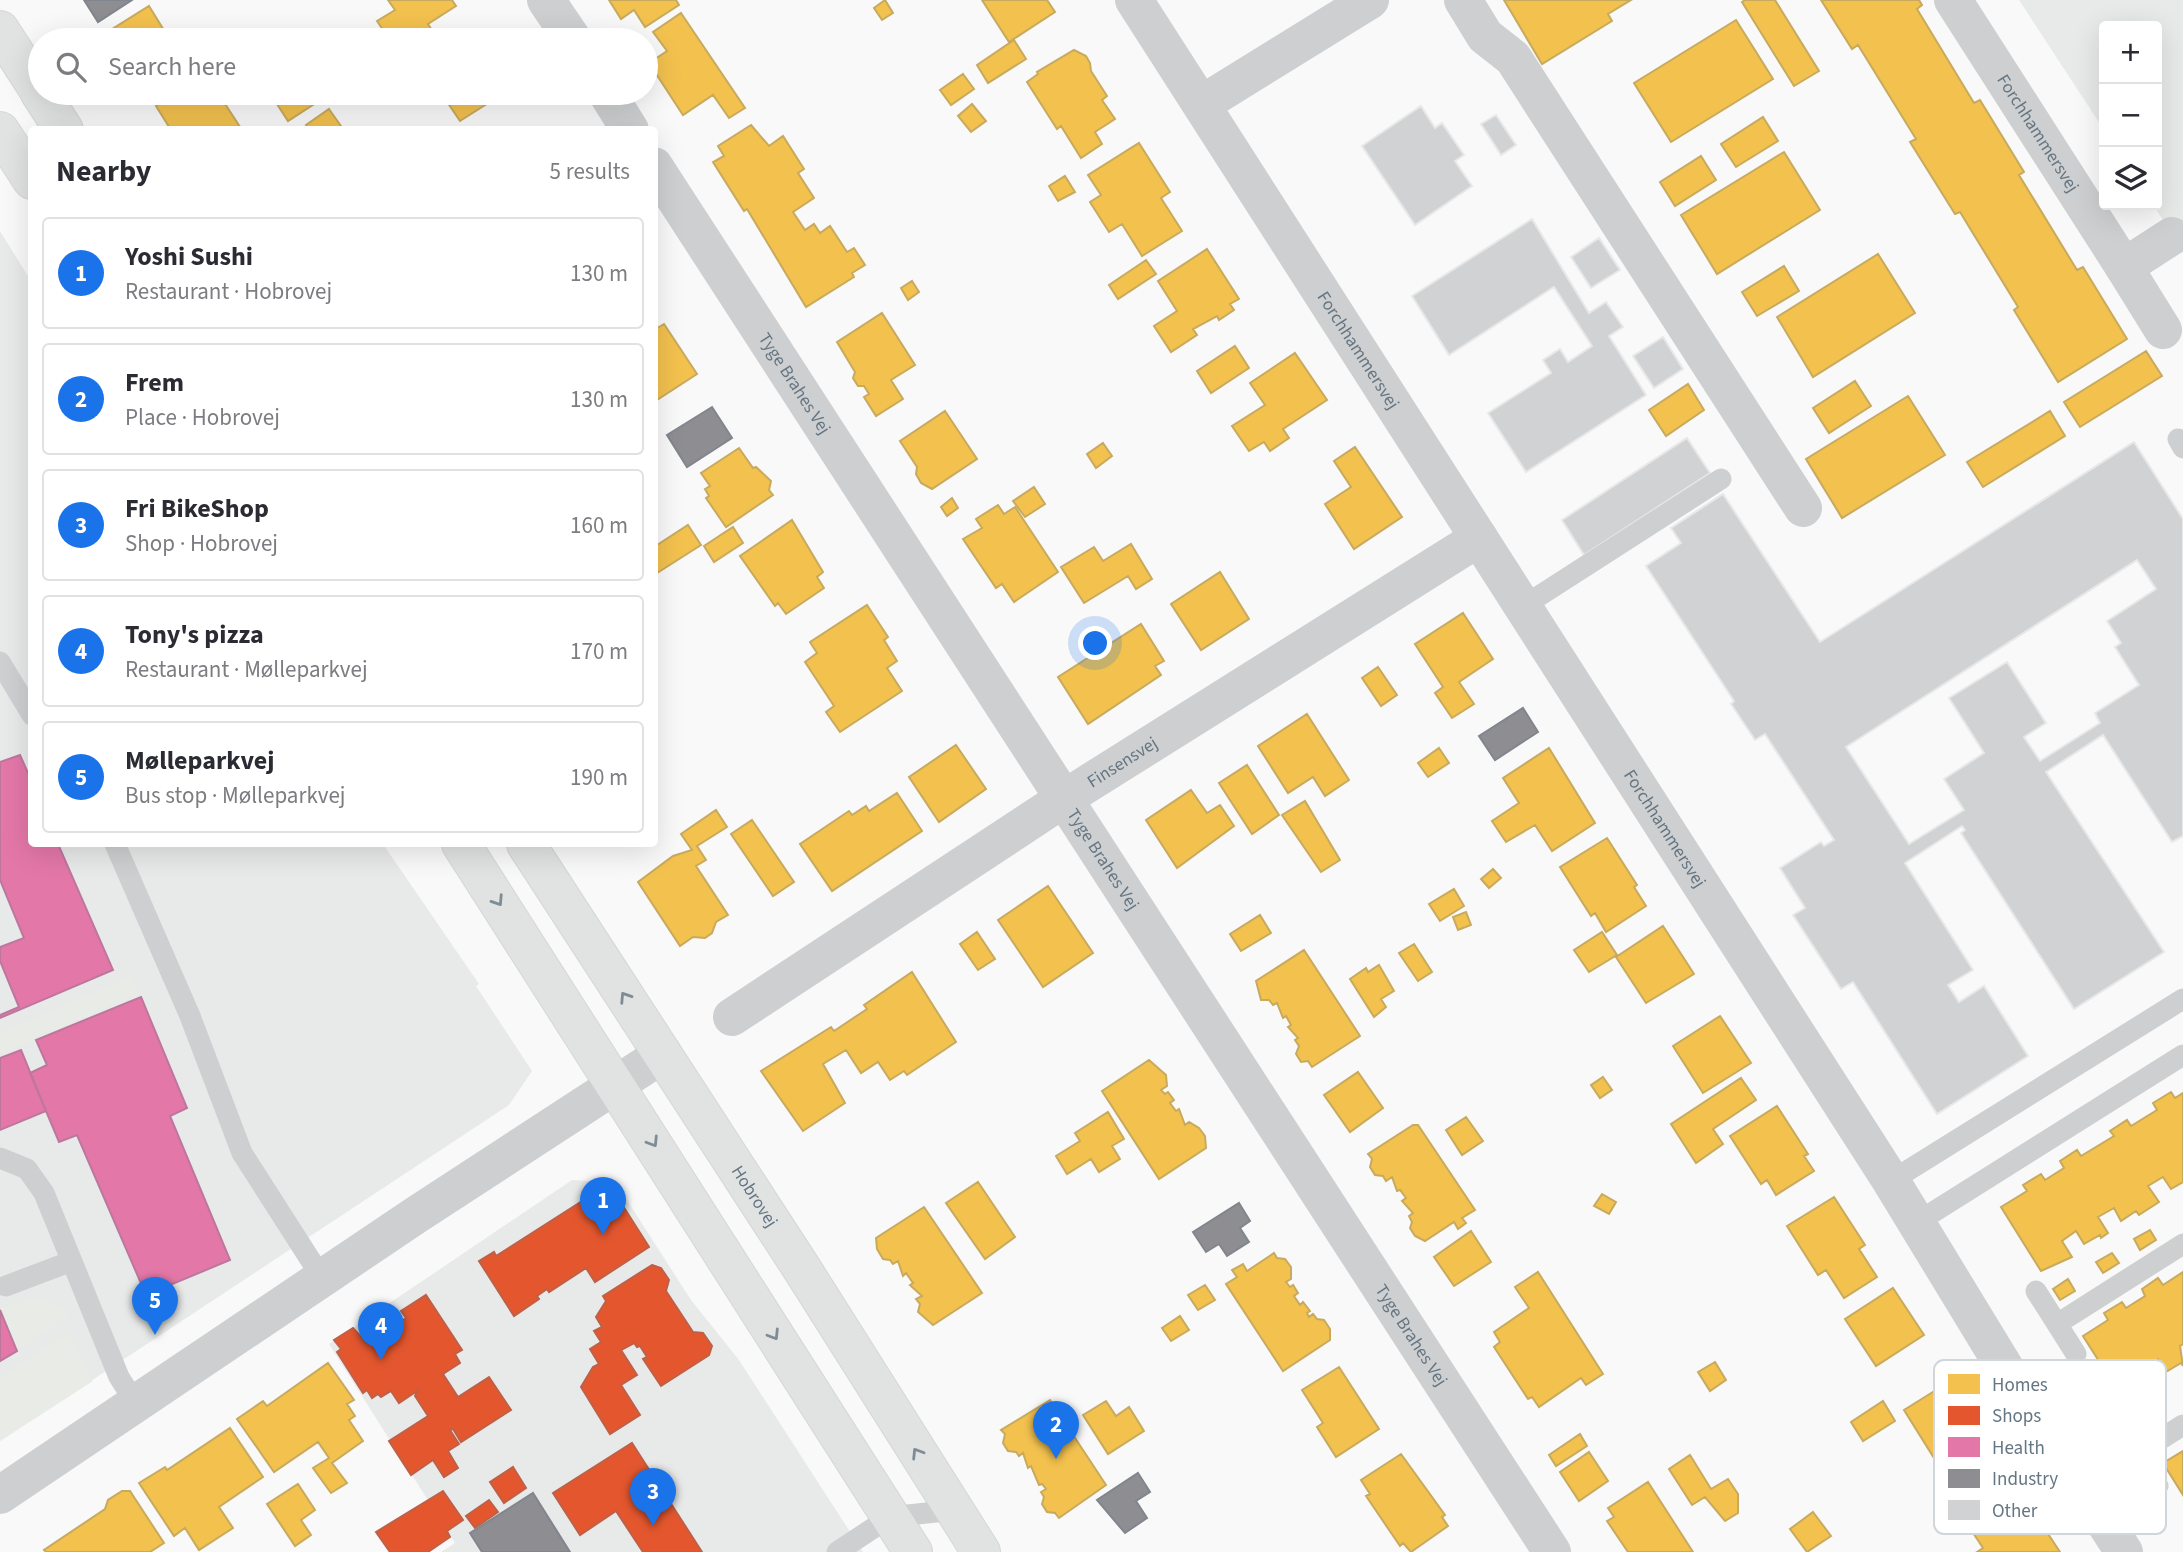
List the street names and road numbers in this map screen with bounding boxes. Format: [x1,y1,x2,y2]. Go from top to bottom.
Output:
street label: Forchhammersvej [1991,69,2085,197]
street label: Forchhammersvej [1311,287,1405,414]
street label: Tyge Brahes Vej [752,328,837,439]
street label: Finsensvej [1082,731,1162,794]
street label: Forchhammersvej [1617,765,1712,893]
street label: Tyge Brahes Vej [1061,804,1145,915]
street label: Hobrovej [725,1161,784,1232]
street label: Tyge Brahes Vej [1369,1280,1453,1391]

